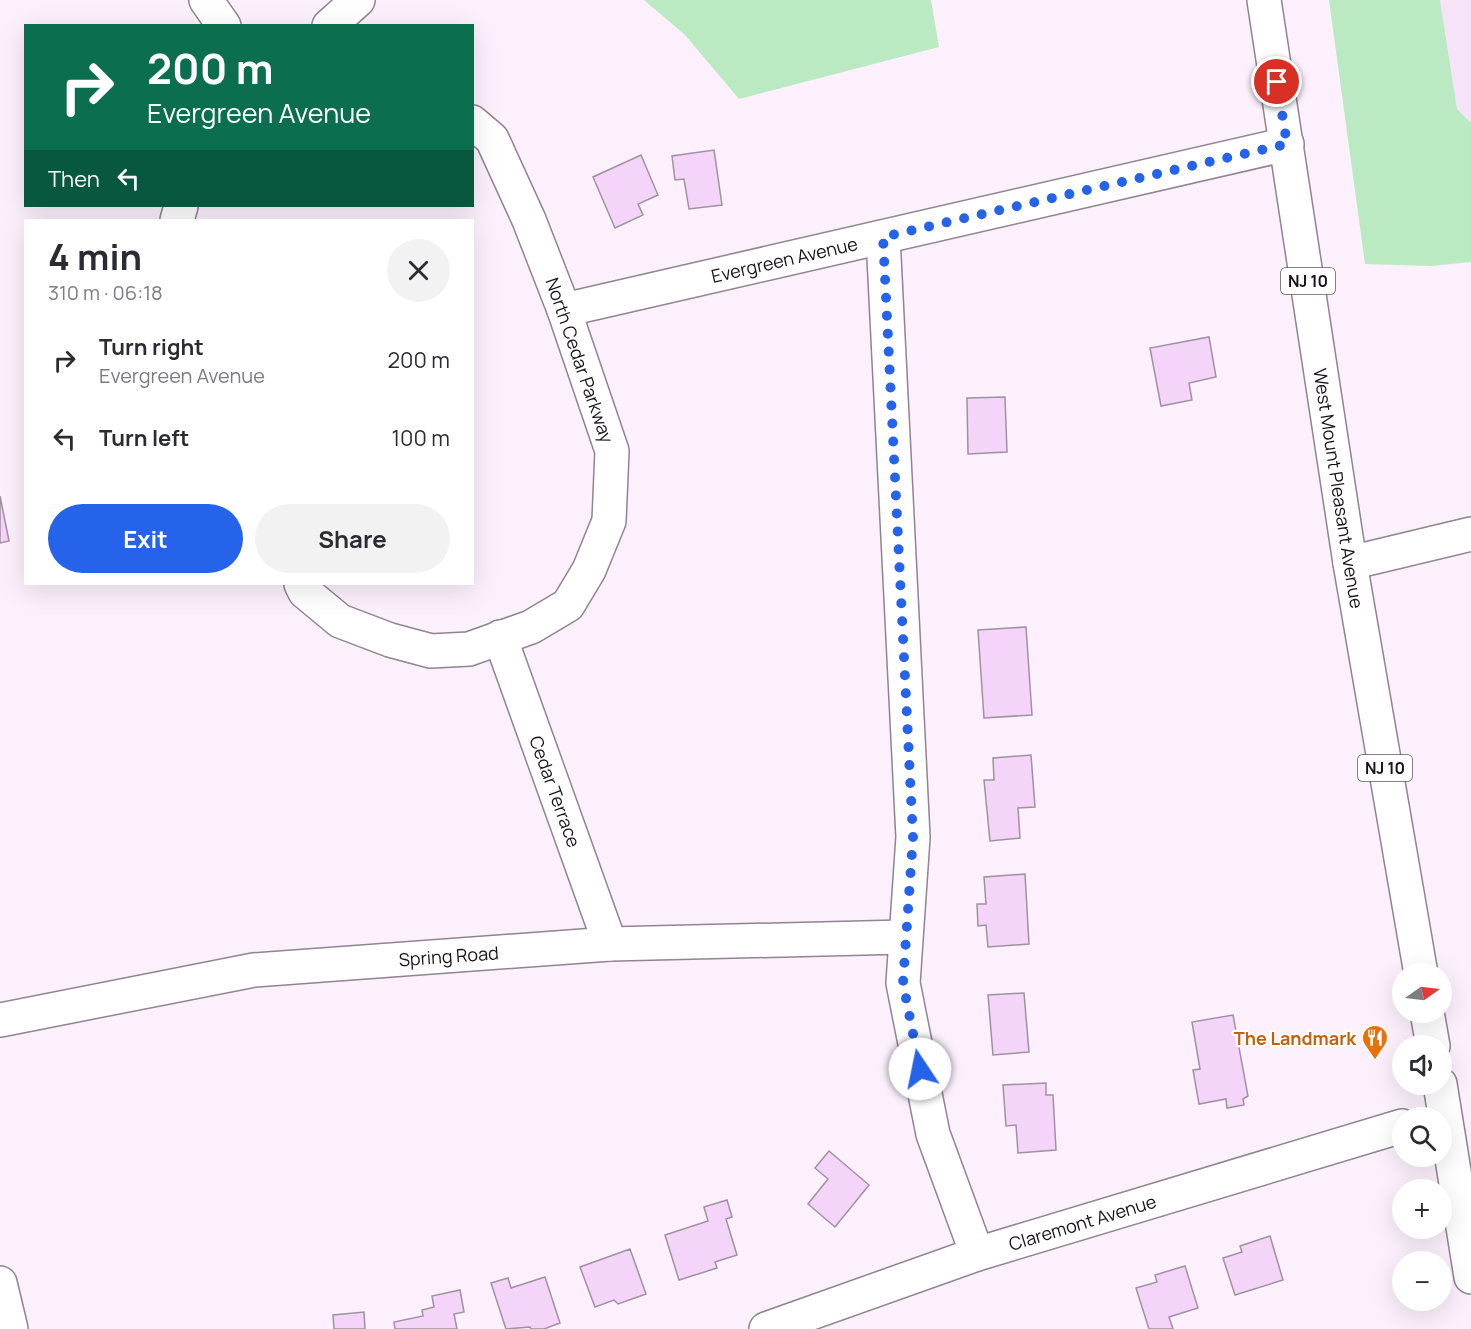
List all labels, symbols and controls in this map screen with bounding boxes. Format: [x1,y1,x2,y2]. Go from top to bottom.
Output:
text: 200 m [147,39,273,97]
icon: right [48,48,126,126]
pin [1251,56,1302,107]
icon: arrive [1260,65,1293,98]
text: Evergreen Avenue [147,94,371,131]
icon: left [112,162,145,195]
text: Then [48,164,100,194]
street label: Evergreen Avenue [709,231,860,288]
text: 4 min [48,232,142,281]
button: close [387,239,450,302]
road number: NJ 10 [1281,268,1335,294]
street label: North Cedar Parkway [540,274,620,446]
text: 310 m · 06:18 [48,279,163,306]
text: Turn right [99,332,204,362]
icon: right [48,344,81,377]
text: 200 m [388,345,450,375]
text: Evergreen Avenue [99,362,265,389]
street label: West Mount Pleasant Avenue [1308,367,1370,610]
icon: left [48,422,81,455]
text: Turn left [99,423,189,453]
text: 100 m [392,423,450,453]
button: Exit [48,504,243,573]
button: Share [255,504,450,573]
street label: Cedar Terrace [524,732,586,850]
road number: NJ 10 [1358,755,1412,781]
street label: Spring Road [398,940,499,971]
north arrow [1392,963,1452,1023]
map controls [1392,963,1452,1311]
restaurant icon: The Landmark [1360,1023,1390,1061]
place label: The Landmark [1234,1026,1357,1050]
button: sound [1392,1035,1452,1095]
position arrow [888,1037,952,1101]
button: search [1392,1107,1452,1167]
button: + [1392,1179,1452,1239]
street label: Claremont Avenue [1006,1189,1159,1256]
button: − [1392,1251,1452,1311]

